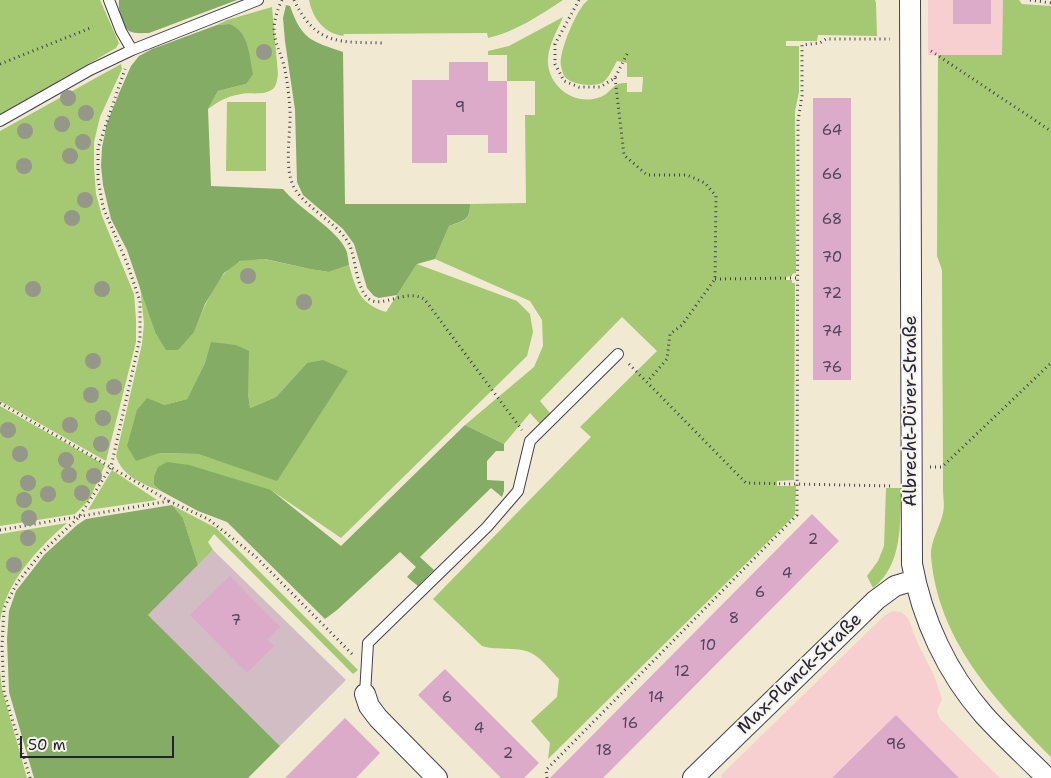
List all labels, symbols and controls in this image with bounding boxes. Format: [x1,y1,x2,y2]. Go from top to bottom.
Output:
house number: 9 [455,99,465,117]
house number: 64 [822,122,842,140]
house number: 66 [822,166,842,184]
house number: 68 [822,211,842,229]
house number: 70 [822,249,842,267]
house number: 72 [822,285,842,303]
street label: Albrecht-Dürer-Straße [900,315,922,507]
house number: 74 [822,323,842,341]
house number: 76 [822,359,842,377]
house number: 2 [808,531,818,549]
house number: 4 [782,565,792,583]
house number: 6 [755,584,765,602]
street label: Max-Planck-Straße [733,609,867,739]
house number: 8 [729,610,739,628]
house number: 7 [231,612,241,630]
house number: 10 [700,637,716,655]
house number: 12 [674,663,690,681]
house number: 6 [442,689,452,707]
house number: 14 [648,689,664,707]
house number: 16 [622,715,638,733]
house number: 4 [474,720,484,738]
scale bar [22,726,176,758]
text: 50 m [28,735,66,755]
house number: 96 [886,736,906,754]
house number: 18 [596,742,612,760]
house number: 2 [503,745,513,763]

